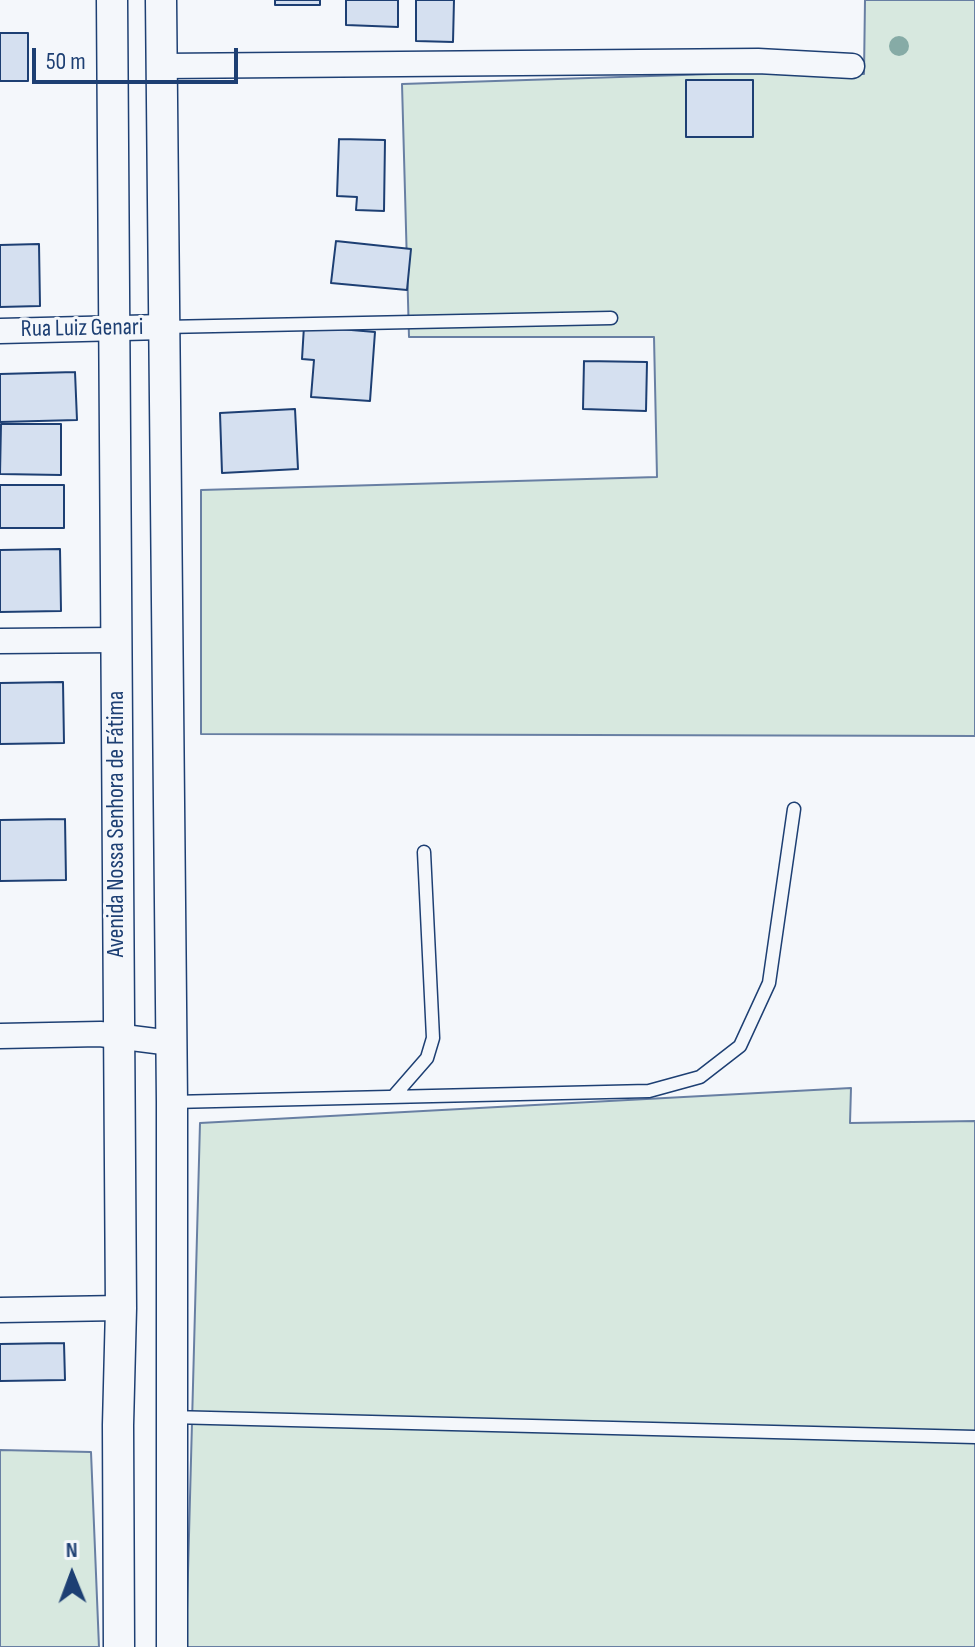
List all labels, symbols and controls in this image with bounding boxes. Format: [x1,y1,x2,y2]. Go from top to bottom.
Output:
scale bar [36,32,242,82]
text: 50 m [46,47,86,76]
street label: Rua Luiz Genari [20,314,144,344]
street label: Avenida Nossa Senhora de Fátima [103,691,131,957]
north arrow [32,1535,112,1615]
text: N [65,1537,78,1564]

